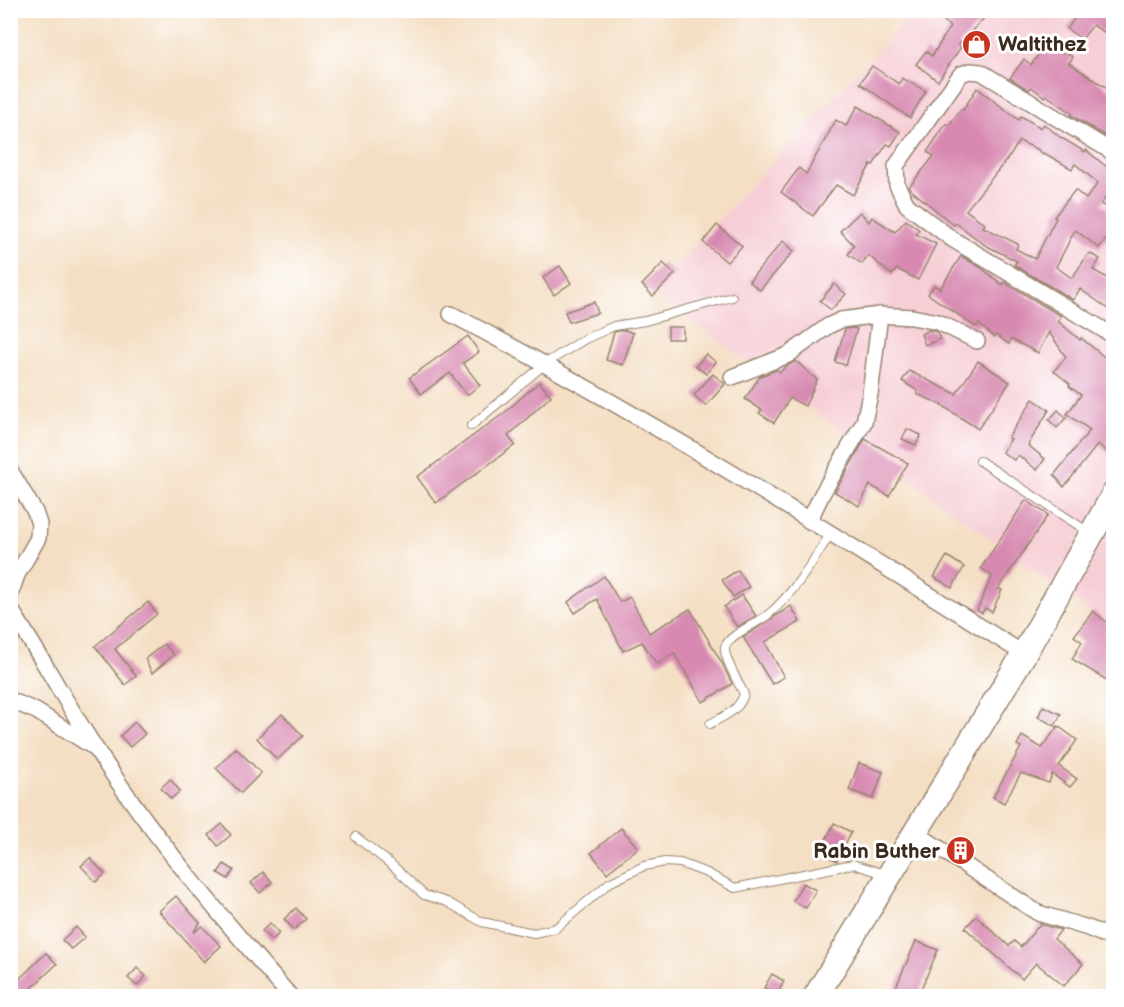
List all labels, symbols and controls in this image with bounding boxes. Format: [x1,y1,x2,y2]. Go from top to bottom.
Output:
shop icon: Waltithez [961,28,993,60]
place label: Waltithez [998,32,1087,57]
building icon: Rabin Buther [945,835,977,867]
place label: Rabin Buther [813,839,941,864]

